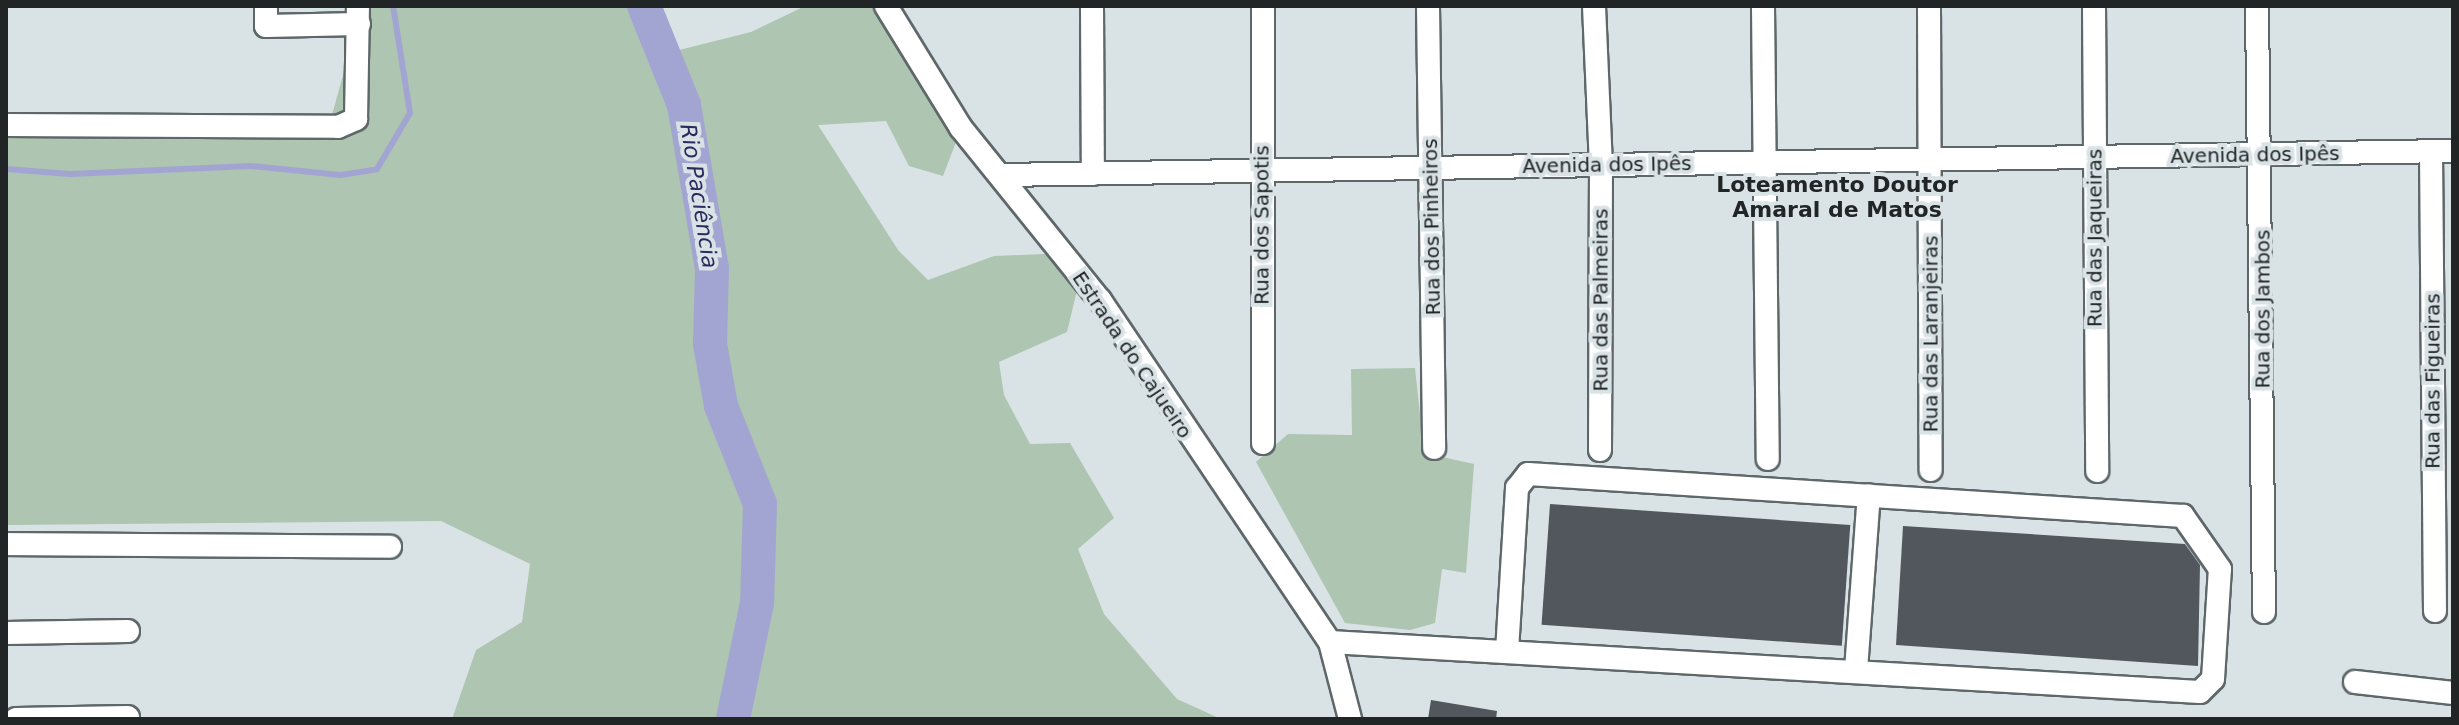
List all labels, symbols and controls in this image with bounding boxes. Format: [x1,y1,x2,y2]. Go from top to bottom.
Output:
water label: Rio Paciência [675,122,723,270]
street label: Rua dos Pinheiros [1418,138,1446,316]
street label: Avenida dos Ipês [2170,142,2340,168]
street label: Rua dos Sapotis [1250,145,1274,305]
street label: Rua das Jaqueiras [2083,149,2107,327]
street label: Avenida dos Ipês [1522,152,1692,178]
district label: Loteamento Doutor Amaral de Matos [1716,171,1958,222]
street label: Rua das Palmeiras [1589,208,1613,392]
street label: Rua dos Jambos [2251,230,2275,388]
street label: Rua das Laranjeiras [1919,236,1943,432]
street label: Estrada do Cajueiro [1067,267,1197,443]
street label: Rua das Figueiras [2421,293,2445,469]

